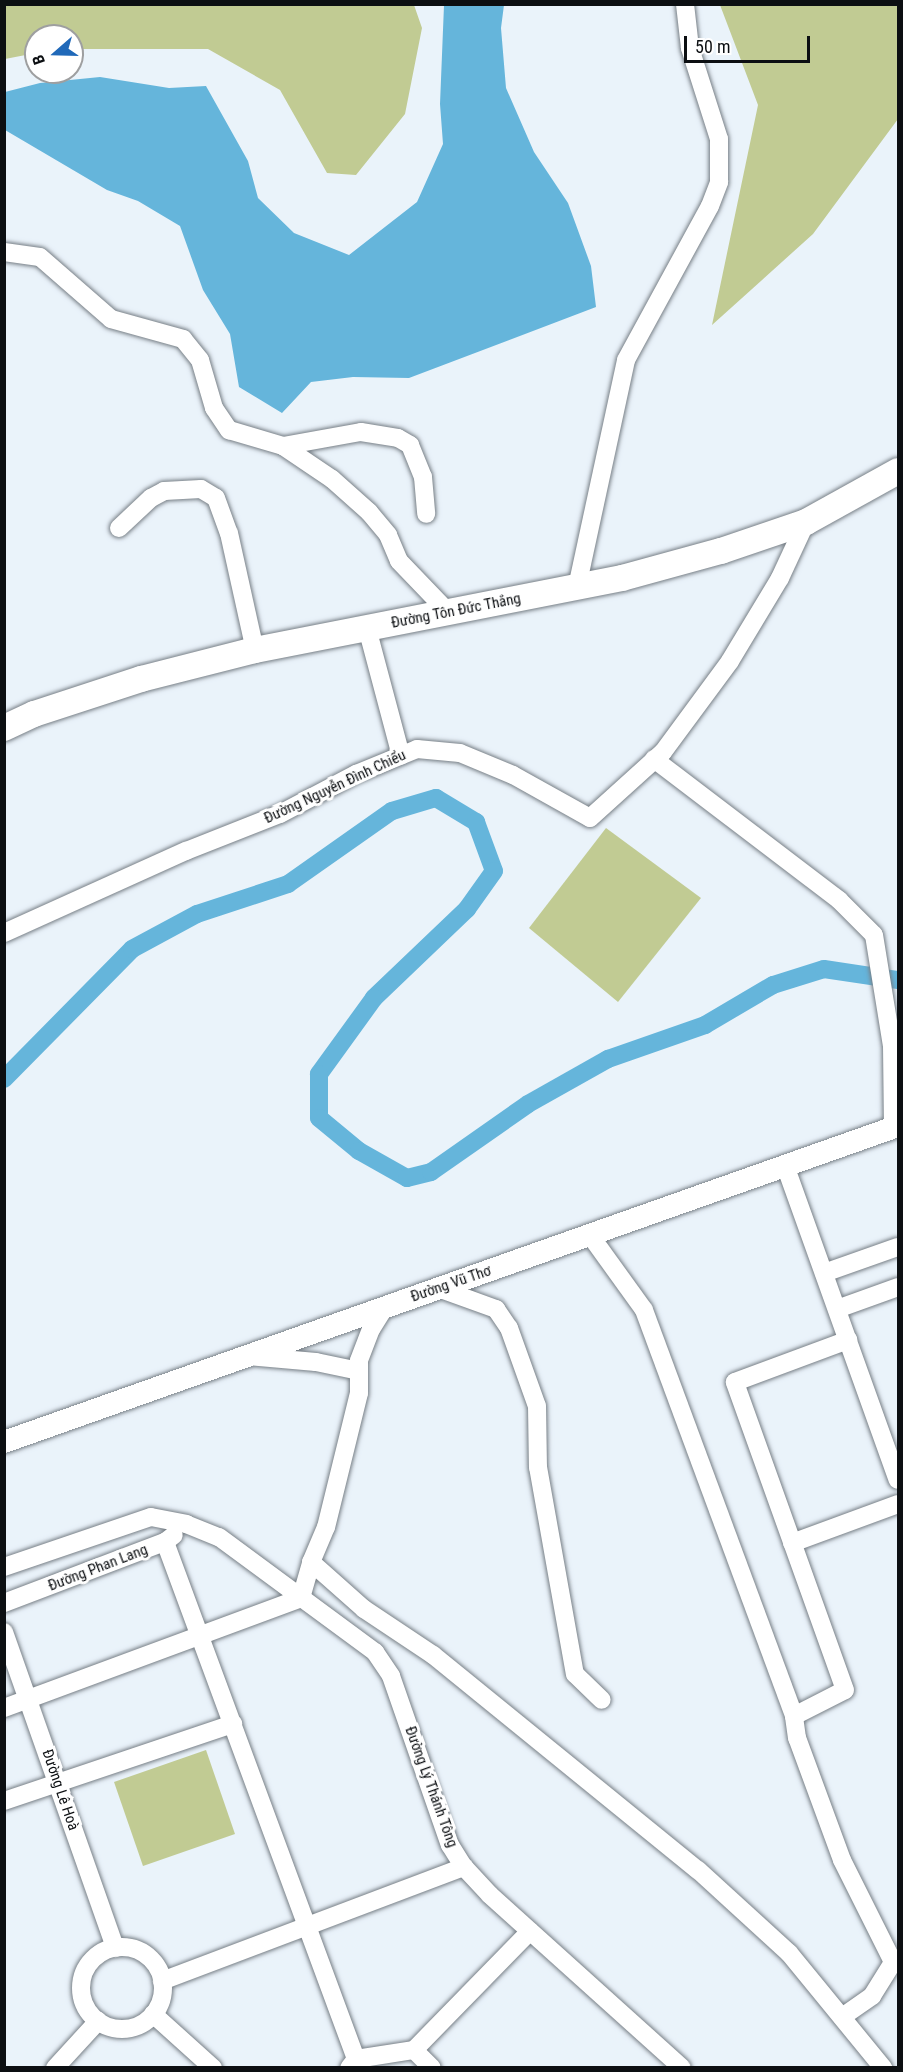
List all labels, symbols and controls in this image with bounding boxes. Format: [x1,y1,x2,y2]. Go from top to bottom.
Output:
north arrow [24,24,84,84]
scale bar [687,24,813,62]
text: 50 m [695,36,730,57]
text: B [28,52,49,67]
street label: Đường Tôn Đức Thắng [389,590,523,632]
street label: Đường Nguyễn Đình Chiểu [261,746,409,828]
street label: Đường Vũ Thơ [408,1262,494,1306]
street label: Đường Phan Lang [46,1541,150,1595]
street label: Đường Lý Thánh Tông [401,1724,461,1850]
street label: Đường Lê Hoà [38,1747,82,1833]

